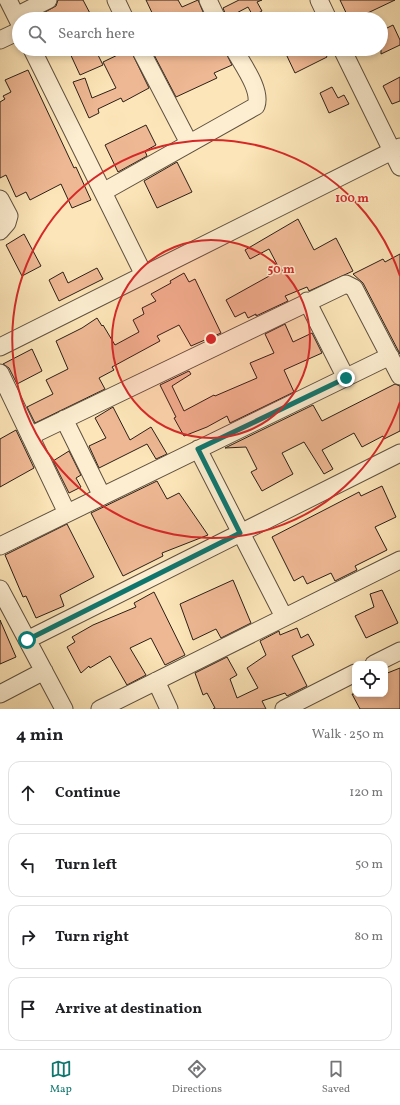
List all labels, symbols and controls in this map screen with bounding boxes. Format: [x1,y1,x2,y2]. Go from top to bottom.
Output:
search box [12,12,388,56]
icon: search [26,23,48,45]
text: Search here [58,24,135,45]
text: 100 m [335,191,369,207]
text: 50 m [267,262,295,278]
centre of rings [204,332,218,346]
route end [337,369,355,387]
route start [18,631,36,649]
map controls [352,661,388,697]
button: locate [352,661,388,697]
text: 4 min [16,724,63,747]
text: Walk · 250 m [312,726,384,744]
icon: ahead [17,782,39,804]
text: Continue [55,783,120,804]
text: 120 m [349,784,383,802]
icon: left [17,854,39,876]
text: Turn left [55,855,117,876]
text: 50 m [355,856,383,874]
icon: right [17,926,39,948]
text: Turn right [55,927,129,948]
text: 80 m [354,928,383,946]
icon: arrive [17,998,39,1020]
text: Arrive at destination [55,999,202,1020]
tab: Map [50,1058,72,1097]
tab: Directions [172,1058,222,1097]
tab: Saved [322,1058,350,1097]

